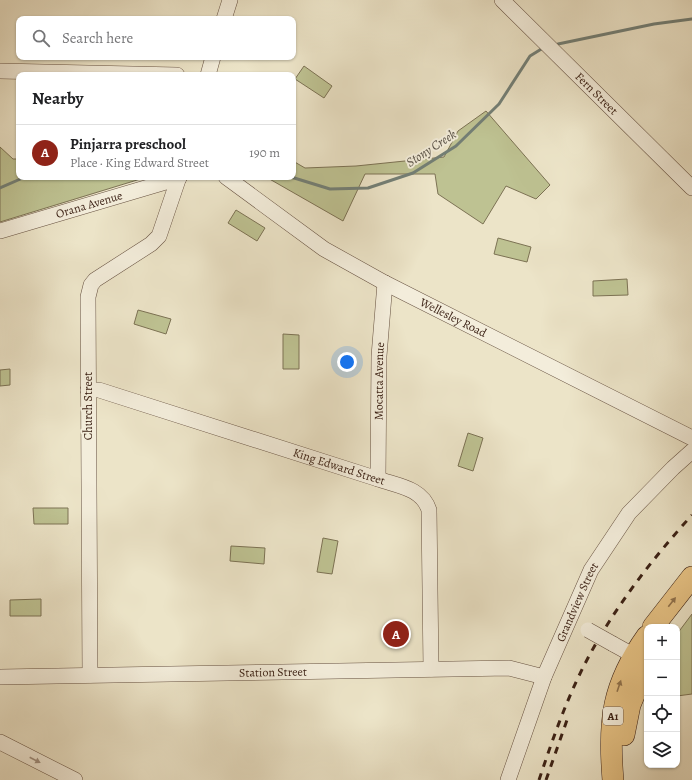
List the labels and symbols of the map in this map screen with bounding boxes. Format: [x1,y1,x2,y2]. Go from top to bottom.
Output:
street label: Fern Street [572,69,621,118]
water label: Stony Creek [403,125,460,171]
street label: Orana Avenue [54,187,124,222]
street label: Wellesley Road [416,293,490,341]
street label: Mocatta Avenue [370,341,388,420]
your location [337,352,357,372]
street label: Church Street [80,372,96,440]
street label: King Edward Street [291,444,387,489]
street label: Grandview Street [552,559,602,644]
one-way arrow [668,596,676,607]
pin: A [383,619,409,649]
street label: Station Street [239,664,307,681]
one-way arrow [617,680,623,692]
road number: A1 [603,707,623,725]
one-way arrow [29,757,41,763]

